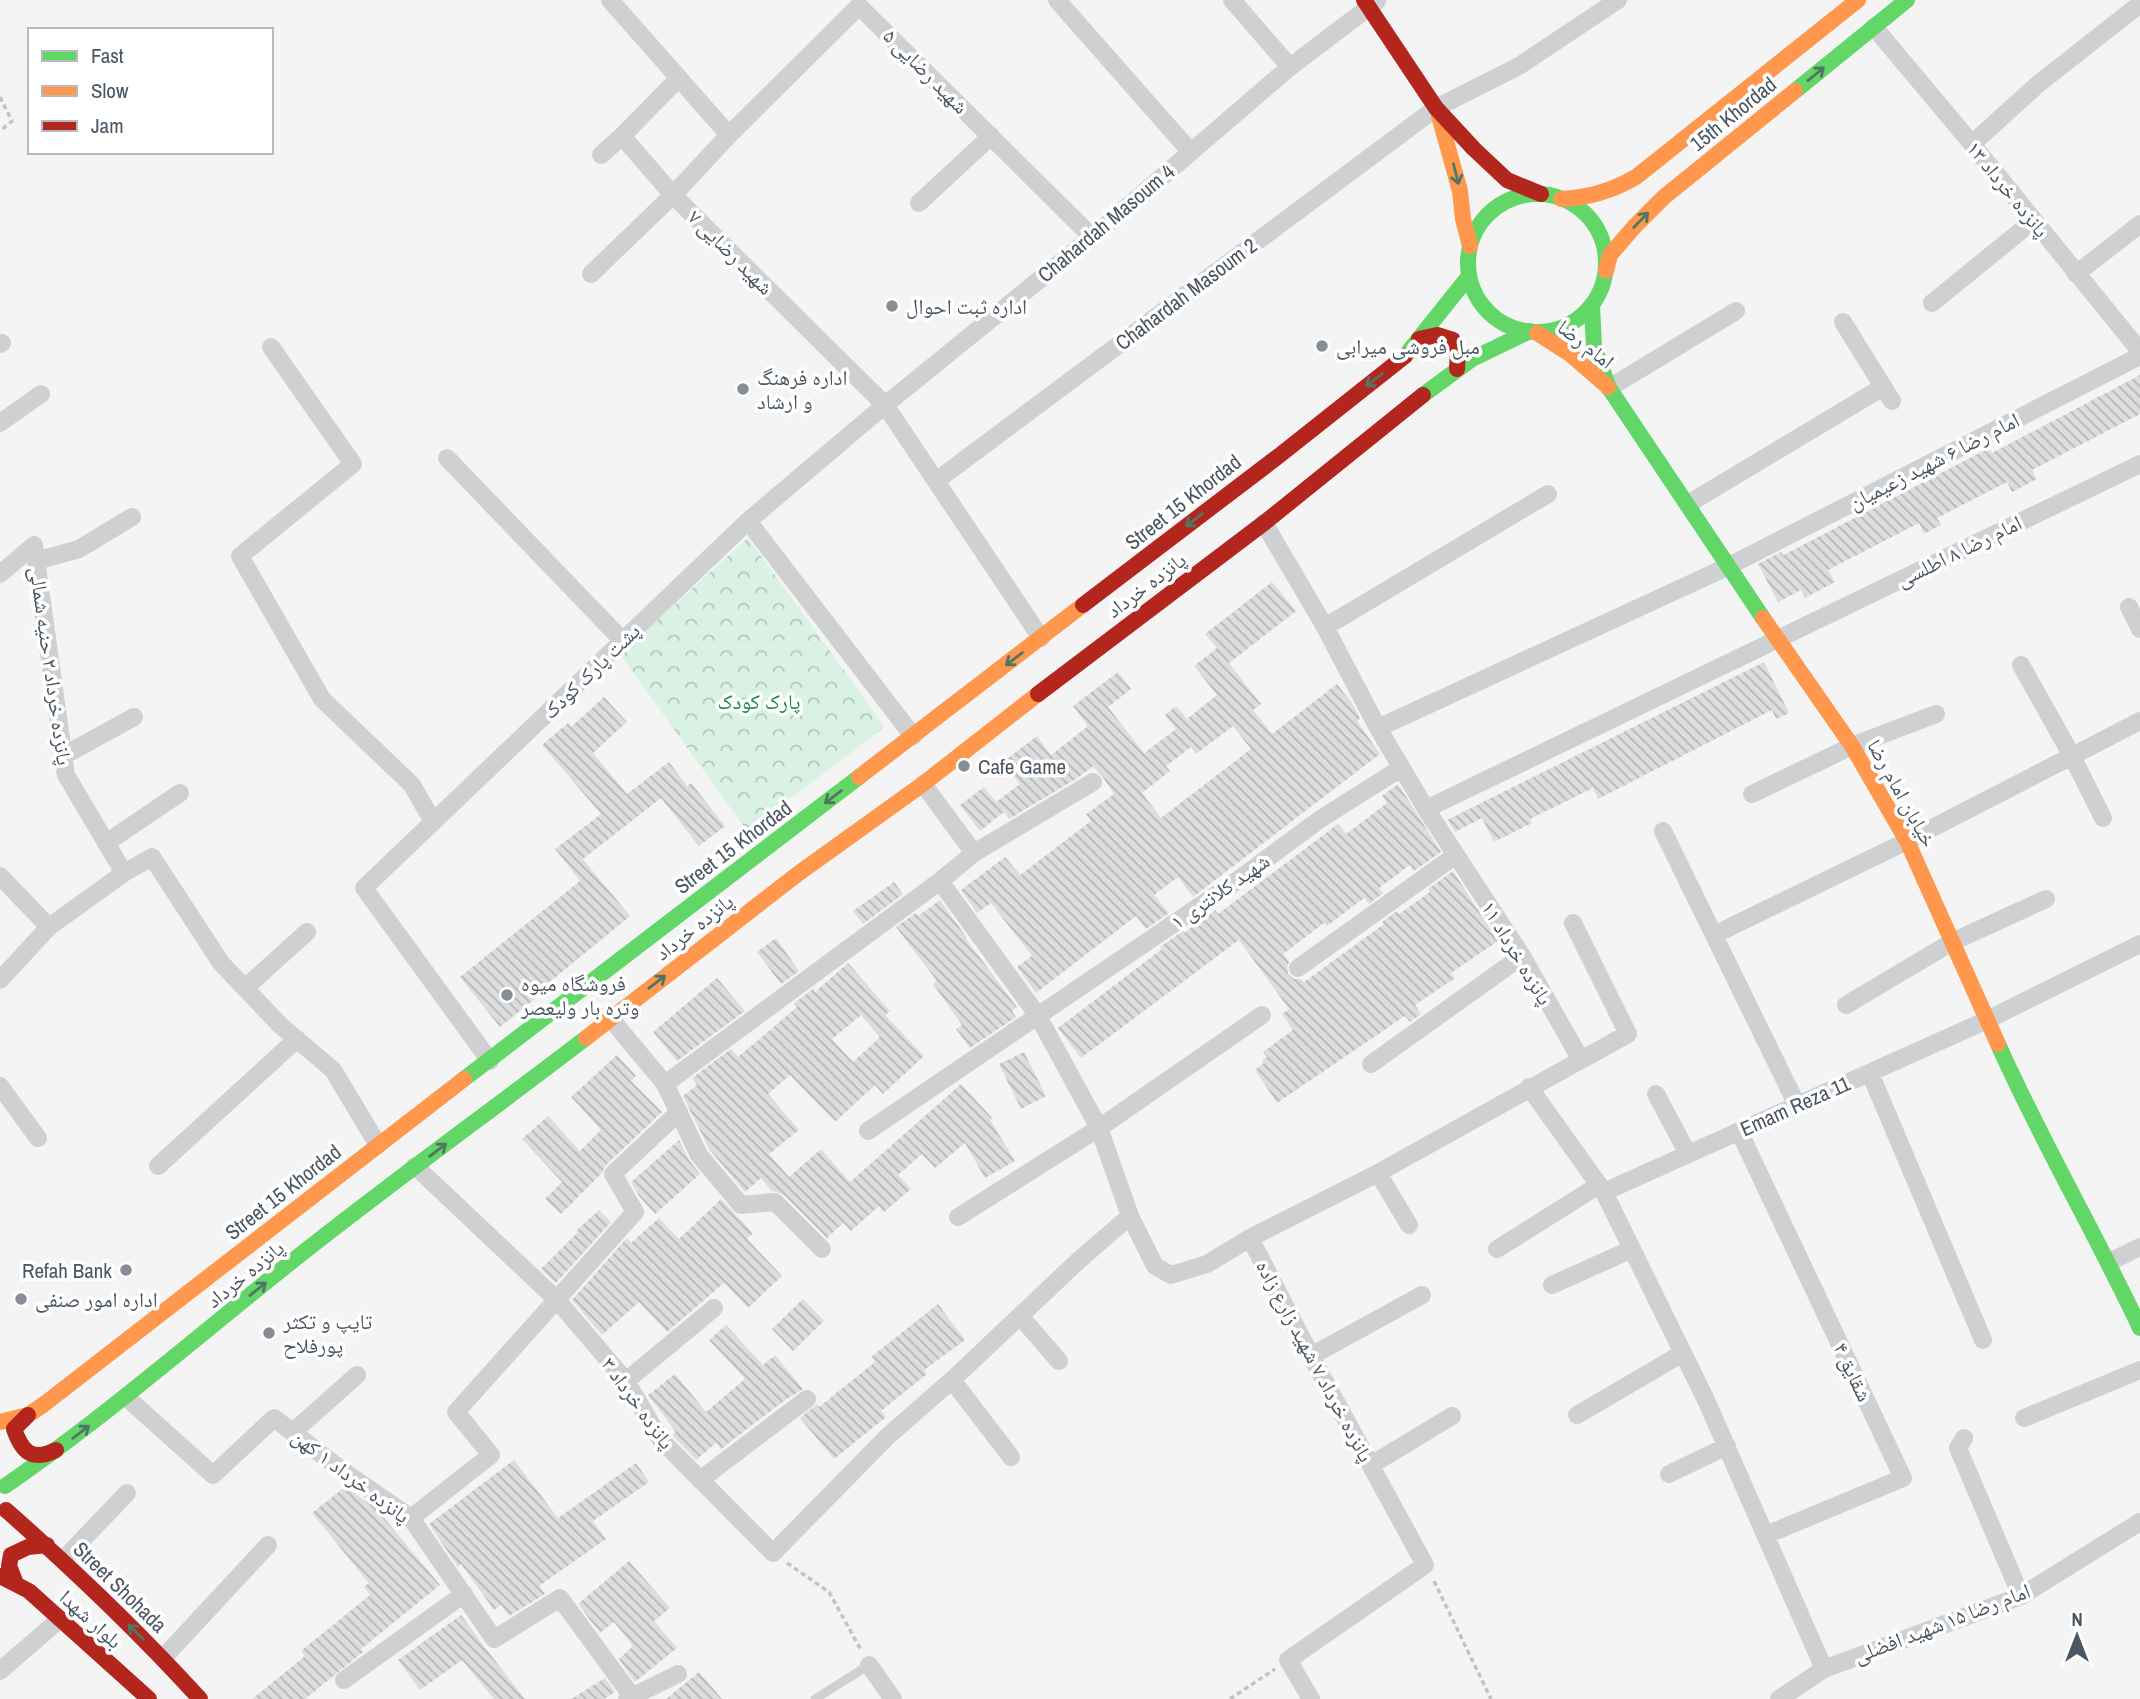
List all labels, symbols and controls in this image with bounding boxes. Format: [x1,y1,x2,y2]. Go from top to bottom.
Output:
street label: شهید رضایی ۵ [877,22,975,120]
legend [28,28,273,154]
text: Fast [91,41,124,70]
one-way arrow [1806,67,1824,82]
street label: 15th Khordad [1684,70,1782,158]
text: Slow [91,76,129,105]
text: Jam [91,111,124,140]
street label: پانزده خرداد ۱۳ [1960,135,2056,243]
street label: Chahardah Masoum 4 [1031,157,1181,289]
one-way arrow [1450,162,1463,184]
street label: شهید رضایی ۷ [682,203,780,301]
one-way arrow [1632,212,1649,229]
street label: Chahardah Masoum 2 [1109,231,1263,357]
place label: اداره ثبت احوال [906,292,1027,321]
marker: اداره ثبت احوال [884,298,900,314]
street label: امام رضا [1552,313,1620,375]
place label: مبل فروشی میرابی [1336,332,1480,361]
marker: مبل فروشی میرابی [1314,338,1330,354]
place label: اداره فرهنگ و ارشاد [757,363,848,416]
one-way arrow [1365,373,1384,388]
marker: اداره فرهنگ و ارشاد [735,381,751,397]
street label: امام رضا ۶ شهید زعیمیان [1844,405,2024,517]
street label: Street 15 Khordad [1119,448,1247,556]
street label: امام رضا ۸ اطلسی [1891,508,2027,594]
one-way arrow [1186,513,1204,528]
street label: پانزده خرداد [1100,545,1192,625]
street label: پانزده خرداد ۲ حنیه شمالی [23,565,79,767]
street label: پشت پارک کودک [536,617,646,725]
one-way arrow [1005,651,1024,666]
park label: پارک کودک [718,687,800,716]
street label: خیابان امام رضا [1860,734,1944,852]
place label: Cafe Game [978,752,1066,781]
marker: Cafe Game [956,758,972,774]
one-way arrow [824,789,843,804]
street label: Street 15 Khordad [668,793,798,901]
street label: شهید کلانتری ۱ [1165,846,1275,936]
street label: پانزده خرداد [648,887,740,967]
street label: پانزده خرداد ۱۱ [1475,896,1559,1010]
place label: فروشگاه میوه وتره بار ولیعصر [520,969,639,1022]
one-way arrow [648,974,666,989]
marker: فروشگاه میوه وتره بار ولیعصر [499,987,515,1003]
street label: Emam Reza 11 [1735,1069,1855,1143]
street label: Street 15 Khordad [219,1138,347,1246]
one-way arrow [428,1142,447,1157]
street label: پانزده خرداد [200,1233,290,1315]
street label: پانزده خرداد ۷ شهید زارع زاده [1249,1255,1381,1467]
place label: Refah Bank [22,1256,112,1285]
marker: Refah Bank [118,1262,134,1278]
one-way arrow [249,1282,267,1297]
place label: اداره امور صنفی [35,1285,158,1314]
marker: اداره امور صنفی [13,1291,29,1307]
place label: تایپ و تکثر پورفلاح [282,1307,372,1360]
marker: تایپ و تکثر پورفلاح [261,1325,277,1341]
street label: شقایق ۴ [1827,1338,1879,1406]
street label: پانزده خرداد ۳ [595,1351,681,1455]
street label: پانزده خرداد ۱ کهن [286,1422,416,1530]
one-way arrow [71,1424,89,1439]
street label: Street Shohada [67,1535,173,1639]
street label: امام رضا ۱۵ شهید افضلی [1849,1576,2035,1670]
street label: بلوار شهدا [53,1583,129,1655]
north arrow [2042,1601,2112,1671]
text: N [2071,1606,2083,1632]
one-way arrow [128,1624,145,1641]

